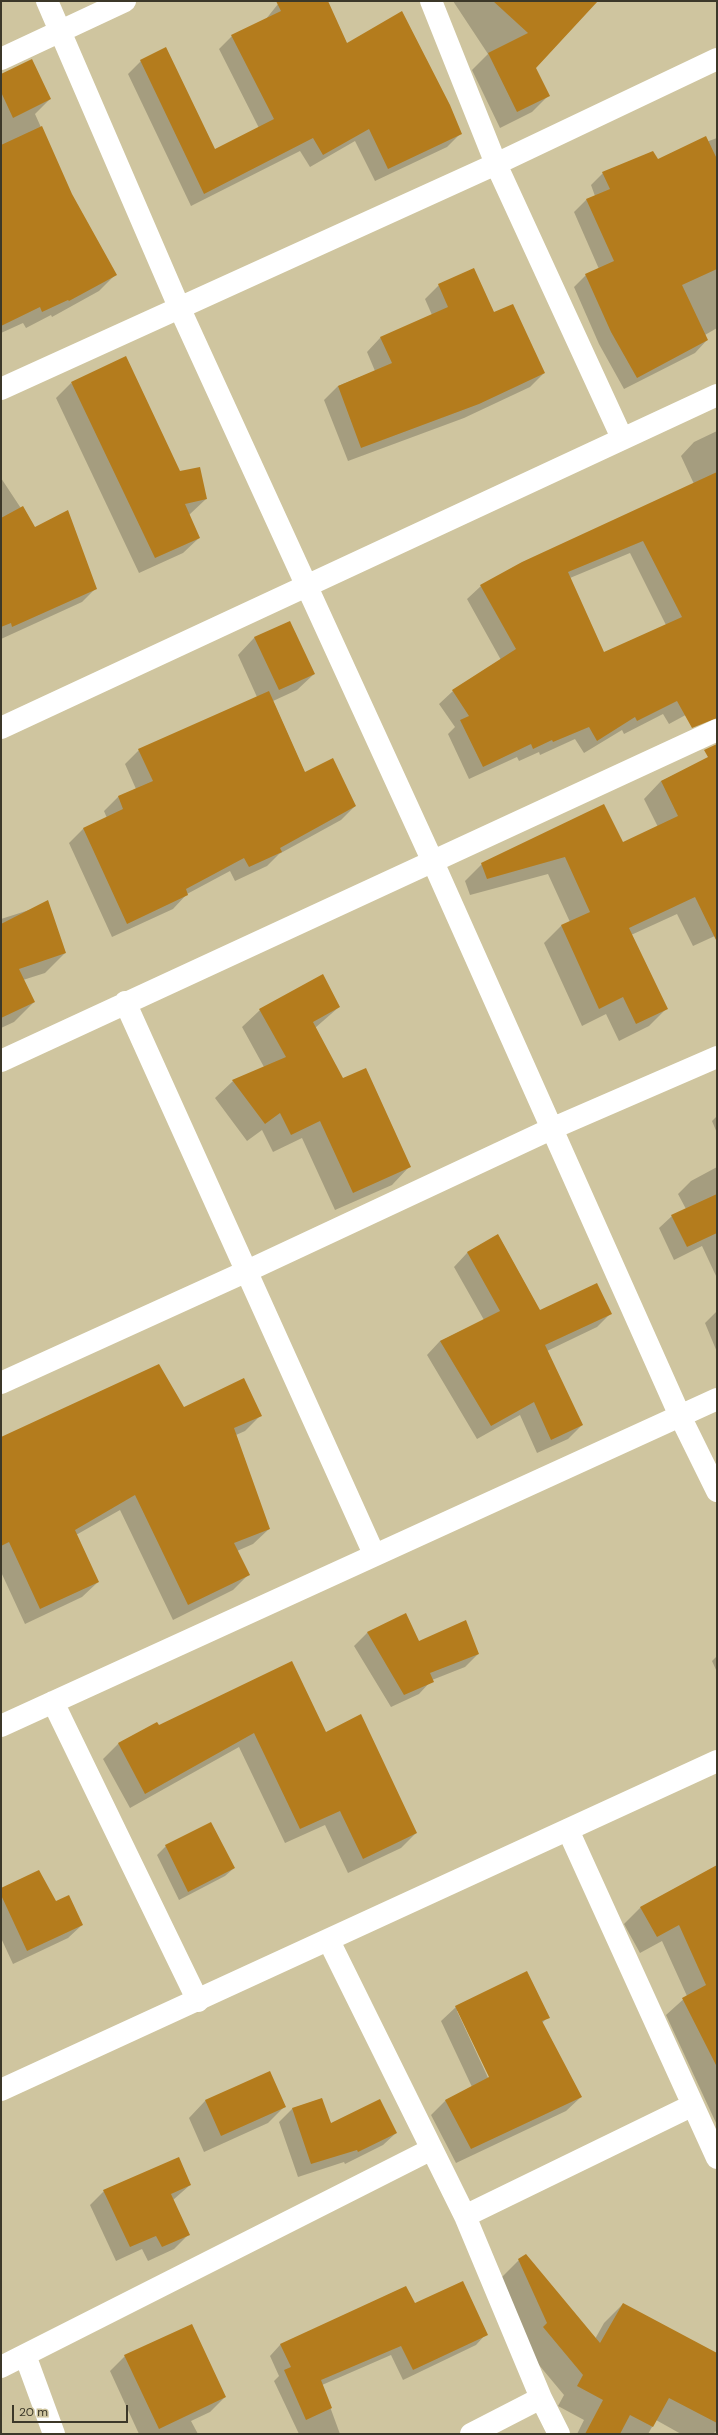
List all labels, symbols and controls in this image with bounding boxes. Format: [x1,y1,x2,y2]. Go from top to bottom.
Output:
scale bar [14,2397,130,2423]
text: 20 m [19,2404,48,2420]

